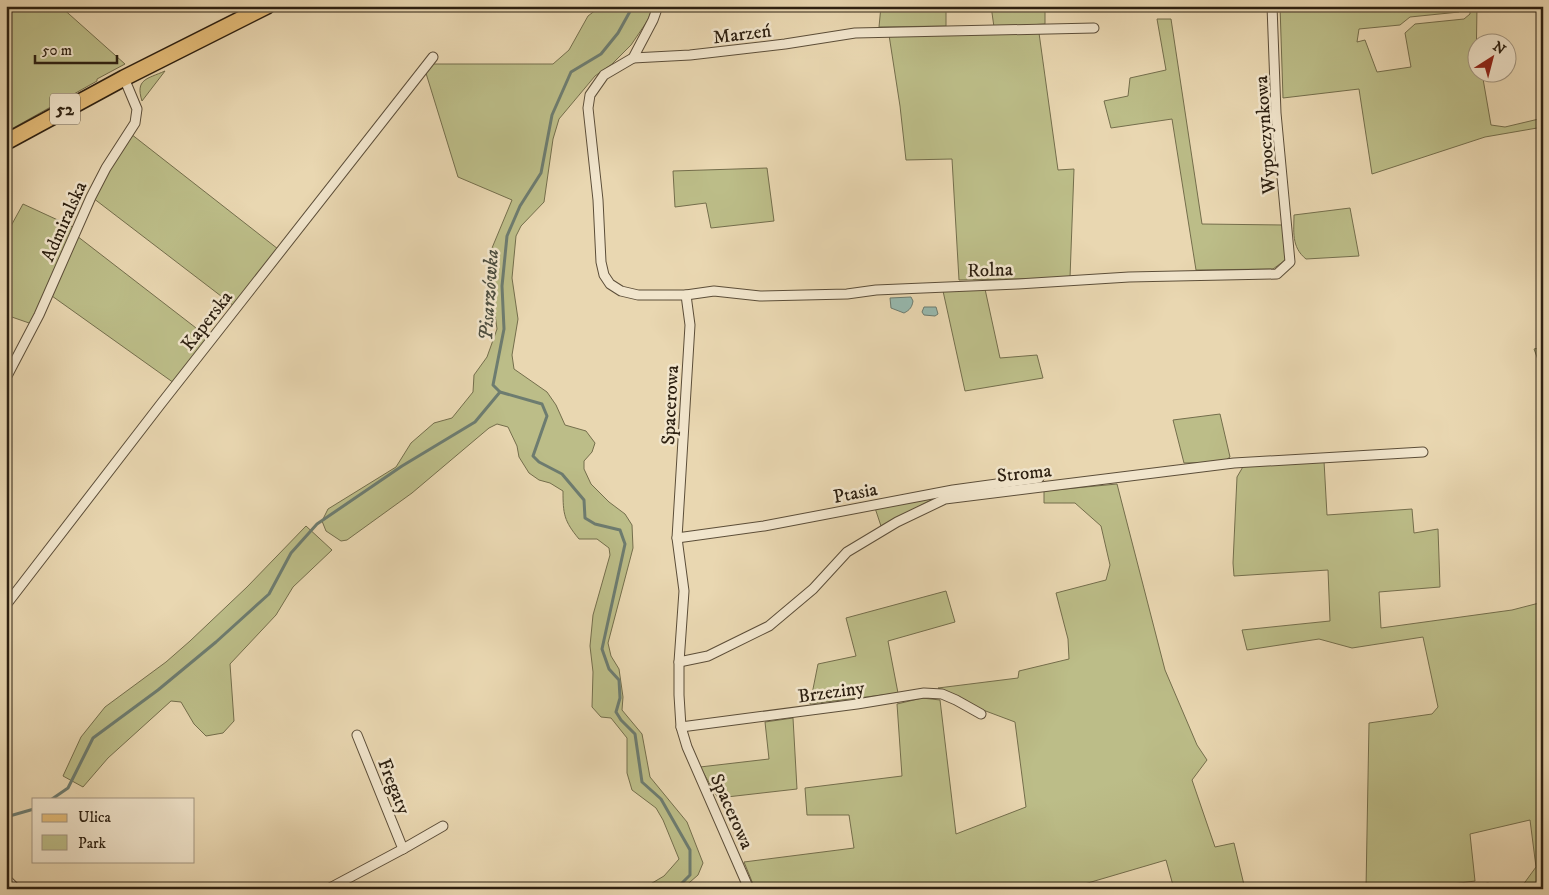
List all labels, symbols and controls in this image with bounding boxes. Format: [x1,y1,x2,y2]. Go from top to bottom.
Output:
street label: Marzeń [712,19,773,49]
scale bar [35,32,118,64]
north arrow [1466,32,1516,82]
text: N [1489,38,1509,59]
text: 50 m [42,41,72,60]
street label: Wypoczynkowa [1250,75,1281,196]
road number: 52 [50,94,80,125]
street label: Admiralska [36,178,92,265]
water label: Pisarzówka [474,248,505,342]
street label: Rolna [967,258,1013,283]
street label: Kaperska [177,286,238,355]
street label: Spacerowa [657,364,684,446]
street label: Stroma [996,459,1053,488]
street label: Ptasia [831,478,879,509]
street label: Brzeziny [796,676,867,709]
street label: Fregaty [372,755,416,819]
street label: Spacerowa [705,770,758,853]
legend [32,798,195,862]
text: Ulica [78,808,111,827]
text: Park [78,834,107,853]

